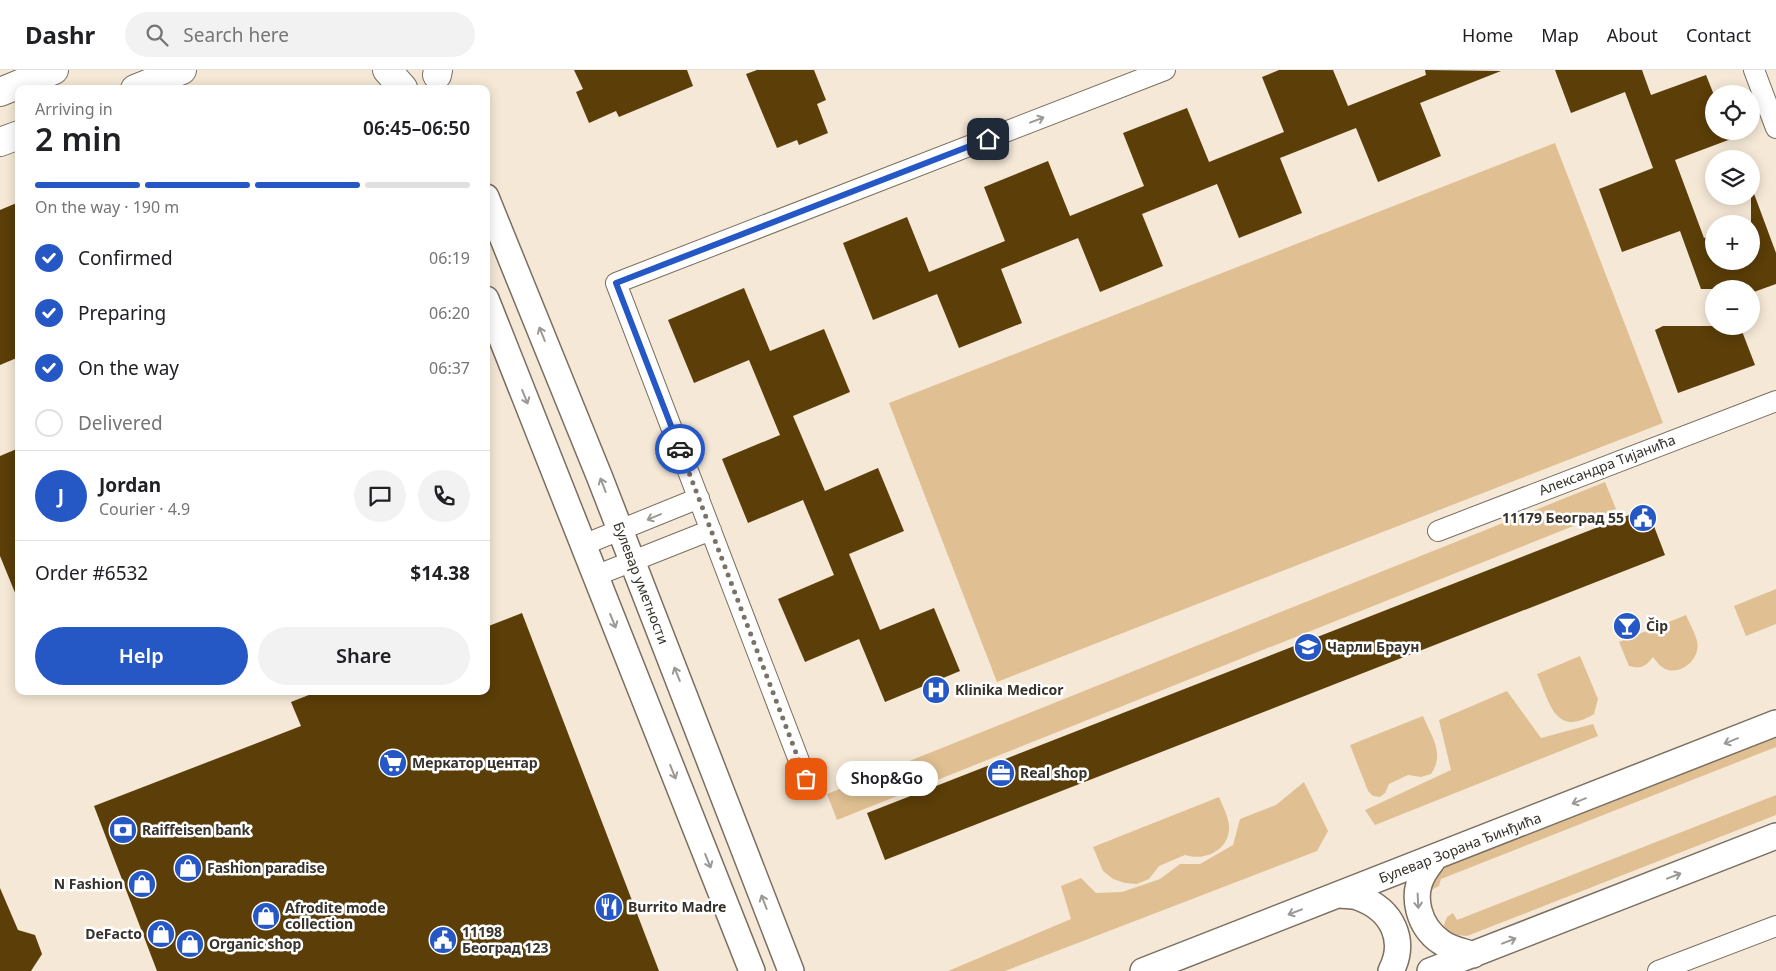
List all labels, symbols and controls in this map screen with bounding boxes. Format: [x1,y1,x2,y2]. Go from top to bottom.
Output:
search box [125,12,475,57]
text: Dashr [25,18,95,51]
icon: search [143,21,171,49]
text: Search here [183,22,289,48]
text: Home [1462,23,1513,47]
text: Map [1541,23,1579,47]
text: About [1607,23,1658,47]
text: Contact [1686,23,1751,47]
map controls [1705,85,1760,335]
button: locate [1705,85,1760,140]
text: Arriving in [35,98,113,120]
text: 06:45–06:50 [363,115,470,141]
one-way arrow [1029,115,1044,124]
text: 2 min [35,117,122,160]
pin [967,118,1009,160]
icon: home [974,125,1002,153]
button: layers [1705,150,1760,205]
text: On the way · 190 m [35,196,179,218]
button: + [1705,215,1760,270]
icon: check [35,244,63,272]
text: Confirmed [78,245,173,271]
text: 06:19 [429,247,470,269]
button: − [1705,280,1760,335]
icon: check [35,299,63,327]
text: Preparing [78,300,166,326]
text: 06:20 [429,302,470,324]
one-way arrow [537,327,546,342]
icon: check [35,354,63,382]
text: On the way [78,355,179,381]
text: 06:37 [429,357,470,379]
one-way arrow [521,389,530,404]
text: Delivered [78,410,163,436]
courier [655,424,705,474]
street label: Александра Тијанића [1536,430,1678,499]
icon: car [666,435,694,463]
button: chat [354,470,406,522]
button: phone [418,470,470,522]
text: Jordan [99,472,161,498]
one-way arrow [598,477,607,493]
text: J [58,483,64,509]
text: Courier · 4.9 [99,498,190,520]
public building icon: 11179 Београд 55 [1628,503,1658,533]
place label: 11179 Београд 55 [1502,508,1624,527]
one-way arrow [647,512,662,522]
street label: Булевар уметности [609,519,674,647]
text: Order #6532 [35,560,148,586]
text: $14.38 [410,560,470,586]
bar icon: Čip [1612,611,1642,641]
one-way arrow [609,613,618,628]
place label: Čip [1646,616,1668,635]
button: Help [35,627,248,685]
button: Share [258,627,470,685]
school or university icon: Чарли Браун [1293,632,1323,662]
place label: Чарли Браун [1327,637,1419,656]
one-way arrow [671,667,681,682]
hospital icon: Klinika Medicor [921,675,951,705]
place label: Klinika Medicor [955,680,1064,699]
one-way arrow [1724,737,1739,746]
supermarket icon: Меркатор центар [378,748,408,778]
place label: Меркатор центар [412,753,538,772]
pin [785,758,827,800]
office icon: Real shop [986,758,1016,788]
callout: Shop&Go [836,762,938,796]
place label: Real shop [1020,763,1088,782]
one-way arrow [669,764,678,779]
icon: bag [792,765,820,793]
text: Shop&Go [851,767,923,789]
one-way arrow [1572,797,1587,806]
street label: Булевар Зорана Ђинђића [1376,808,1544,887]
bank icon: Raiffeisen bank [108,815,138,845]
place label: Raiffeisen bank [142,820,251,839]
shop icon: Fashion paradise [173,853,203,883]
one-way arrow [705,854,714,869]
place label: Fashion paradise [207,858,325,877]
shop icon: N Fashion [127,869,157,899]
one-way arrow [1667,870,1682,879]
place label: N Fashion [54,874,123,893]
restaurant icon: Burrito Madre [594,892,624,922]
one-way arrow [1413,893,1422,909]
one-way arrow [759,895,768,911]
place label: Burrito Madre [628,897,726,916]
place label: Afrodite mode collection [285,898,386,933]
shop icon: Afrodite mode collection [251,901,281,931]
one-way arrow [1287,909,1302,918]
shop icon: DeFacto [146,919,176,949]
place label: 11198 Београд 123 [462,922,548,957]
place label: DeFacto [85,924,142,943]
public building icon: 11198 Београд 123 [428,925,458,955]
shop icon: Organic shop [175,929,205,959]
place label: Organic shop [209,934,301,953]
one-way arrow [1500,936,1516,945]

